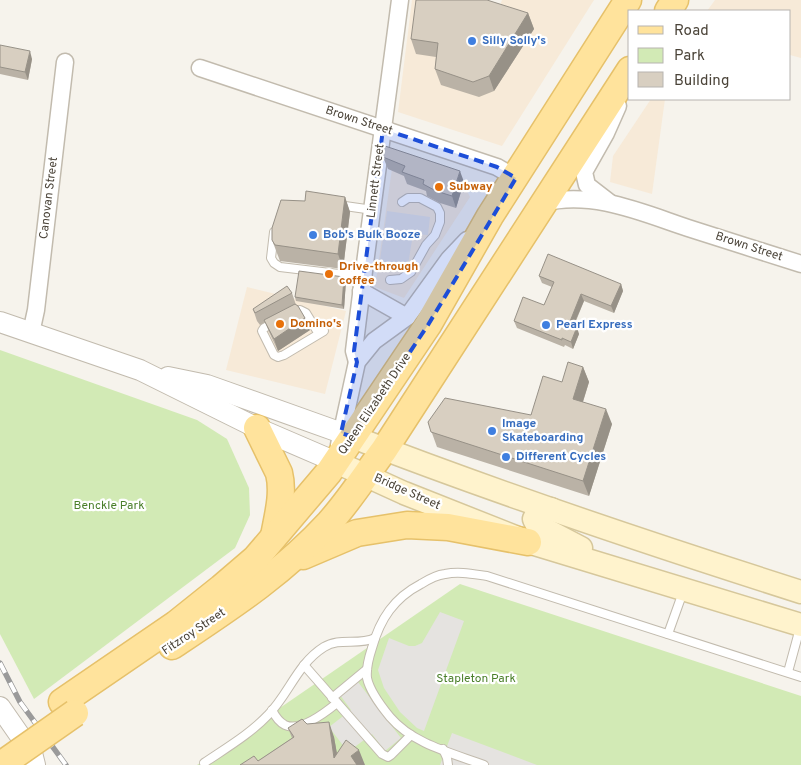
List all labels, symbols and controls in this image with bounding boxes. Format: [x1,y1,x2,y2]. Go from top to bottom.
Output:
legend [628,10,791,100]
text: Road [674,22,709,41]
place label: Silly Solly's [482,33,546,49]
marker: Silly Solly's [466,35,478,47]
text: Park [674,47,705,66]
text: Building [674,72,729,91]
street label: Brown Street [323,103,395,139]
street label: Linnett Street [364,143,388,219]
street label: Canovan Street [36,156,62,240]
place label: Subway [449,179,493,195]
marker: Subway [433,181,445,193]
place label: Bob's Bulk Booze [323,227,421,243]
marker: Bob's Bulk Booze [307,229,319,241]
street label: Brown Street [713,229,785,265]
place label: Drive-through coffee [339,259,418,289]
marker: Drive-through coffee [323,268,335,280]
place label: Domino's [290,316,342,332]
place label: Pearl Express [556,317,633,333]
marker: Domino's [274,318,286,330]
marker: Pearl Express [540,319,552,331]
street label: Queen Elizabeth Drive [335,350,415,458]
place label: Image Skateboarding [502,416,583,446]
marker: Image Skateboarding [486,425,498,437]
place label: Different Cycles [516,449,606,465]
marker: Different Cycles [500,451,512,463]
street label: Bridge Street [371,470,443,514]
park label: Benckle Park [73,498,145,514]
street label: Fitzroy Street [159,605,229,659]
park label: Stapleton Park [436,671,516,687]

